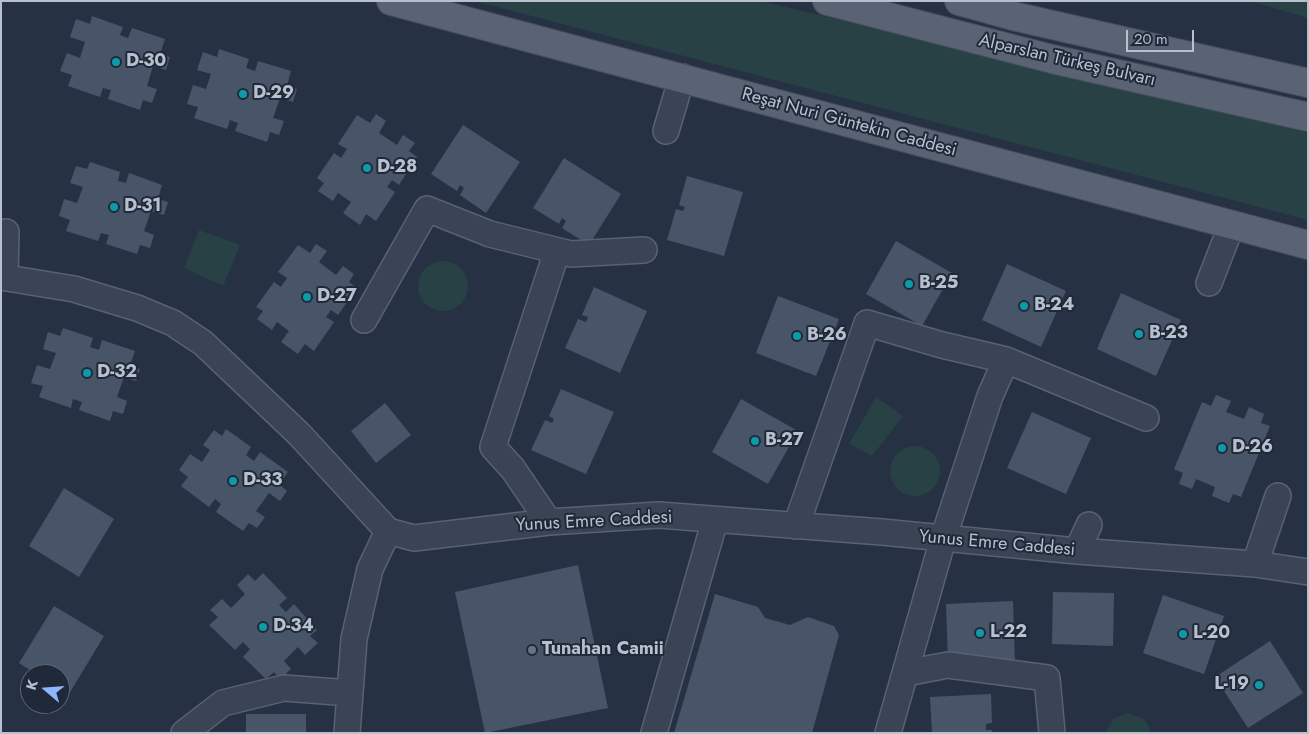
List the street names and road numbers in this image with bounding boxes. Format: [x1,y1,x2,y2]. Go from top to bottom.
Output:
street label: Alparslan Türkeş Bulvarı [977,30,1157,92]
street label: Reşat Nuri Güntekin Caddesi [739,84,959,162]
street label: Yunus Emre Caddesi [515,507,673,537]
street label: Yunus Emre Caddesi [918,526,1076,562]

